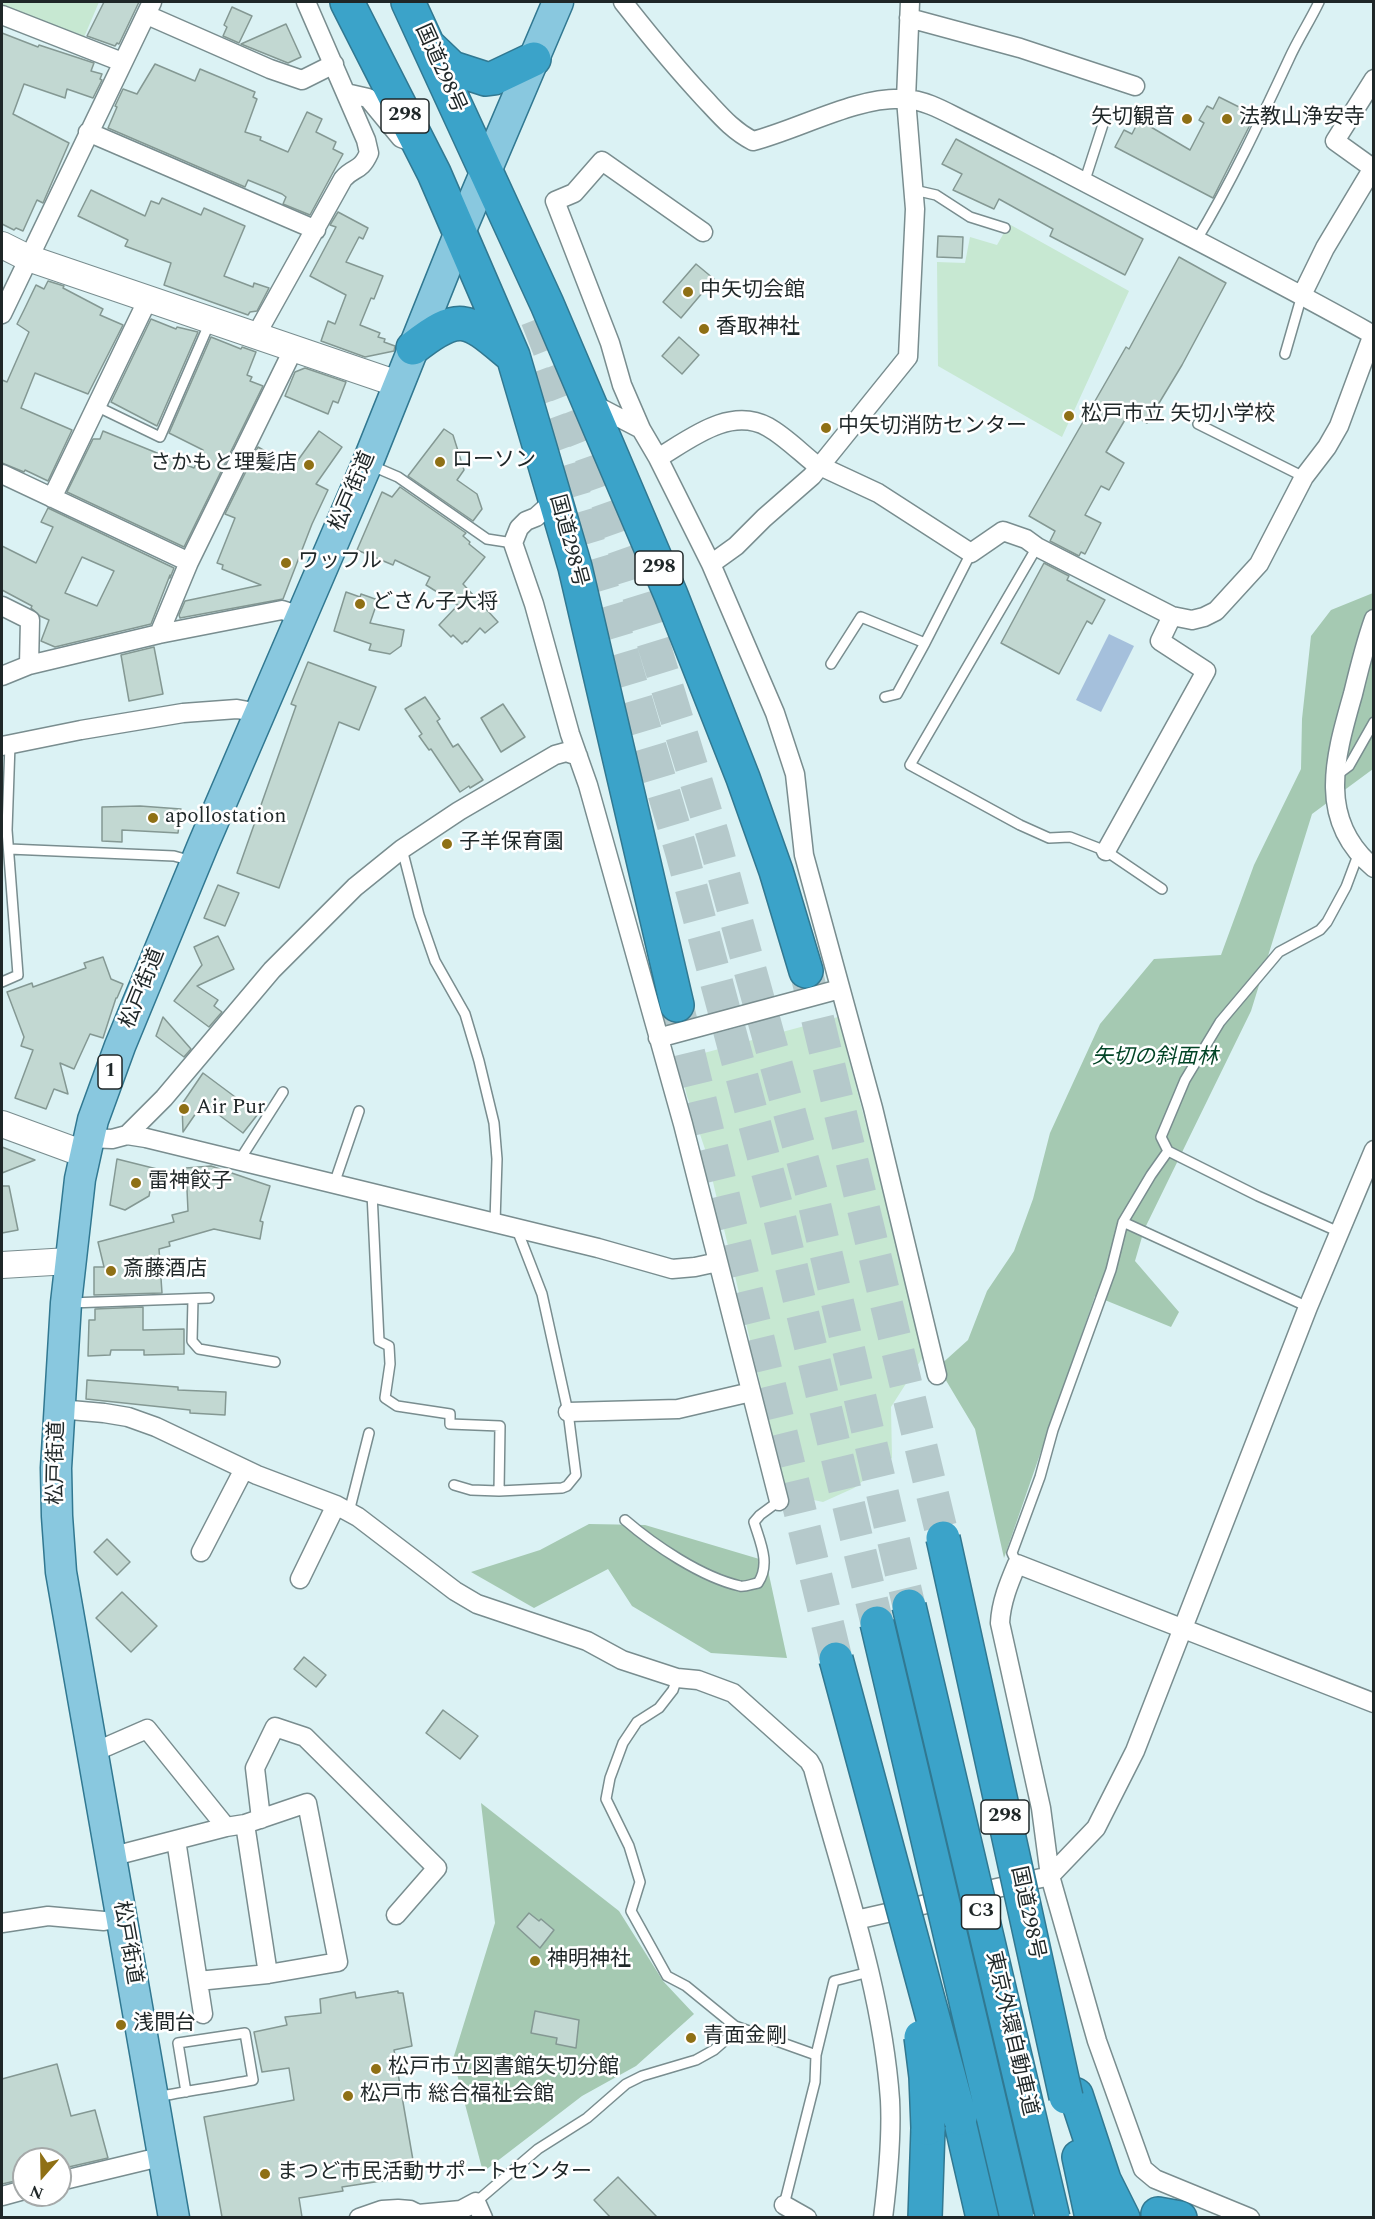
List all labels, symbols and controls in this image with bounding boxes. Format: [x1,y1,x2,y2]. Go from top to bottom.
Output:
street label: 国道298号 [408,21,470,117]
road number: 298 [381,99,429,133]
place label: 矢切観音 [1091,106,1175,132]
place label: 法教山浄安寺 [1239,106,1365,132]
marker: 矢切観音 [1180,112,1194,126]
marker: 法教山浄安寺 [1220,112,1234,126]
place label: 中矢切会館 [700,279,805,305]
marker: 中矢切会館 [681,285,695,299]
place label: 香取神社 [716,316,800,342]
marker: 香取神社 [697,322,711,336]
place label: 松戸市立 矢切小学校 [1081,403,1275,429]
marker: 松戸市立 矢切小学校 [1062,409,1076,423]
place label: 中矢切消防センター [838,415,1027,441]
marker: 中矢切消防センター [819,421,833,435]
street label: 松戸街道 [326,448,382,536]
place label: ローソン [452,449,536,475]
place label: さかもと理髪店 [150,452,297,478]
marker: ローソン [433,455,447,469]
marker: さかもと理髪店 [302,458,316,472]
street label: 国道298号 [543,492,591,590]
place label: ワッフル [298,550,382,576]
road number: 298 [635,551,683,585]
marker: ワッフル [279,556,293,570]
place label: どさん子大将 [372,591,498,617]
marker: どさん子大将 [353,597,367,611]
place label: apollostation [165,805,286,831]
marker: apollostation [146,811,160,825]
place label: 子羊保育園 [459,831,564,857]
marker: 子羊保育園 [440,837,454,851]
street label: 松戸街道 [117,945,171,1033]
park label: 矢切の斜面林 [1092,1046,1218,1072]
road number: 1 [98,1055,122,1089]
place label: Air Pur [196,1096,265,1122]
marker: Air Pur [177,1102,191,1116]
place label: 雷神餃子 [148,1170,232,1196]
marker: 雷神餃子 [129,1176,143,1190]
place label: 斎藤酒店 [123,1258,207,1284]
marker: 斎藤酒店 [104,1264,118,1278]
street label: 松戸街道 [45,1421,71,1505]
road number: 298 [981,1800,1029,1834]
street label: 国道298号 [1004,1864,1048,1962]
road number: C3 [962,1895,1000,1929]
street label: 松戸街道 [106,1899,146,1987]
place label: 神明神社 [547,1948,631,1974]
street label: 東京外環自動車道 [979,1949,1041,2119]
marker: 神明神社 [528,1954,542,1968]
place label: 浅間台 [133,2012,196,2038]
marker: 浅間台 [114,2018,128,2032]
place label: 青面金剛 [703,2025,787,2051]
marker: 青面金剛 [684,2031,698,2045]
place label: 松戸市立図書館矢切分館 [388,2056,619,2082]
marker: 松戸市立図書館矢切分館 [369,2062,383,2076]
place label: 松戸市 総合福祉会館 [360,2083,554,2109]
marker: 松戸市 総合福祉会館 [341,2089,355,2103]
north arrow [12,2147,72,2207]
place label: まつど市民活動サポートセンター [277,2161,592,2187]
marker: まつど市民活動サポートセンター [258,2167,272,2181]
text: N [26,2179,47,2206]

